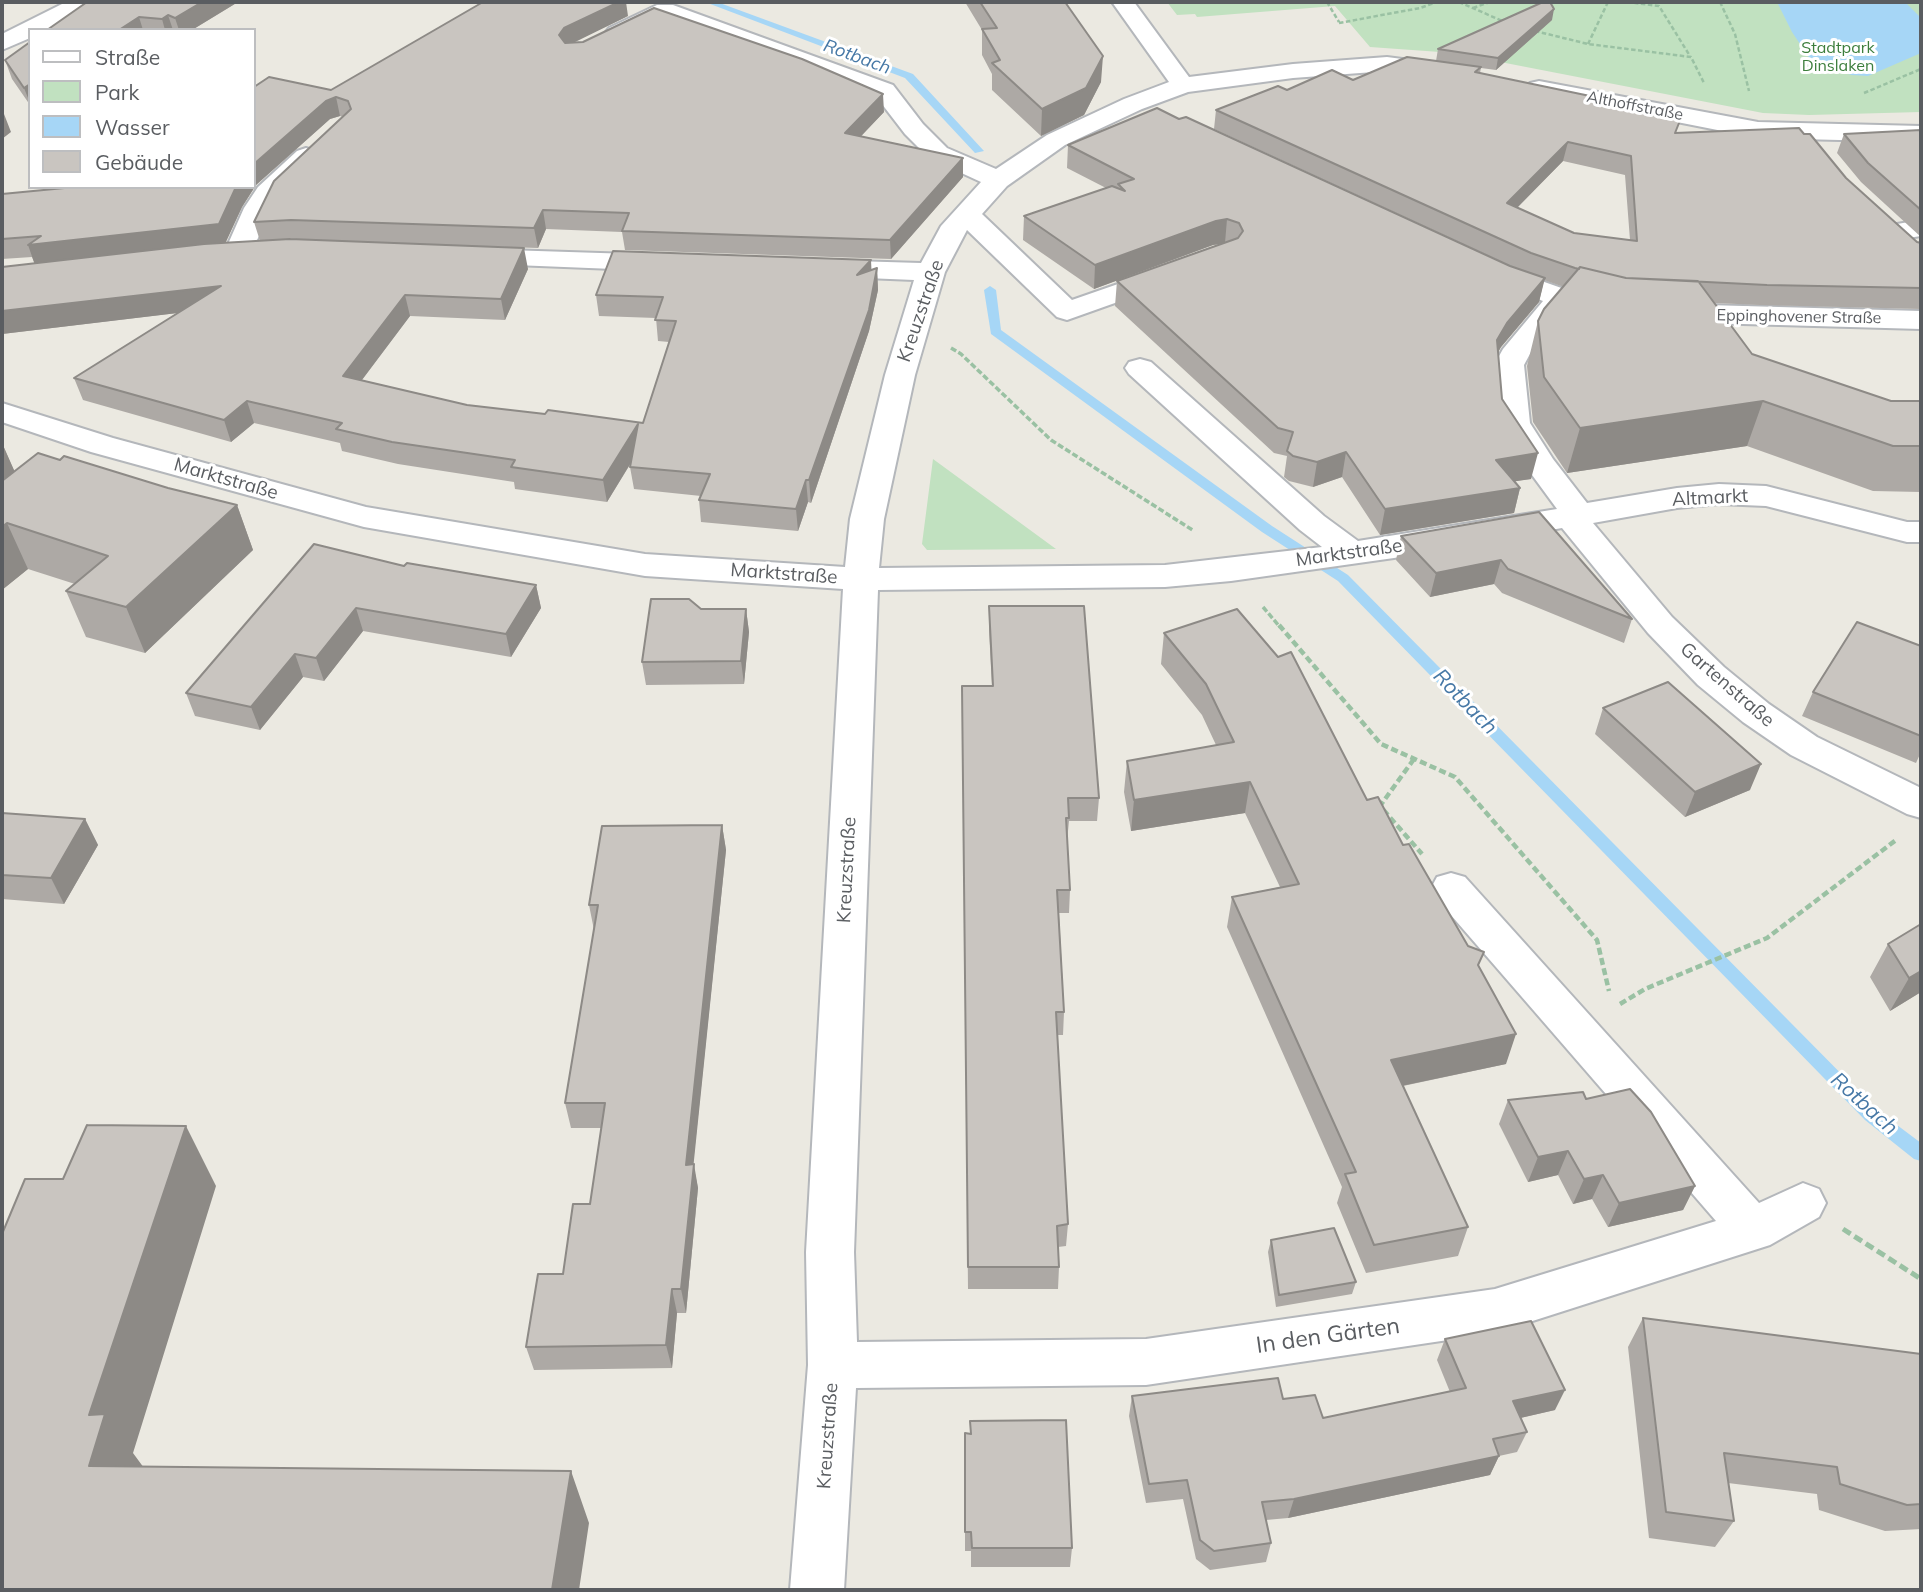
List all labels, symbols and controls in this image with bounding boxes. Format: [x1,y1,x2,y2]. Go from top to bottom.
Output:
legend [28,28,256,189]
water label: Rotbach [821,35,893,79]
park label: Stadtpark Dinslaken [1801,38,1875,76]
text: Straße [95,44,160,70]
text: Park [95,79,139,105]
street label: Althoffstraße [1585,87,1685,125]
text: Wasser [95,114,170,140]
text: Gebäude [95,149,183,175]
street label: Kreuzstraße [893,257,949,365]
street label: Eppinghovener Straße [1716,306,1882,328]
street label: Marktstraße [171,453,281,505]
street label: Altmarkt [1671,485,1749,511]
street label: Marktstraße [1294,534,1404,572]
street label: Marktstraße [730,559,838,589]
street label: Gartenstraße [1675,638,1779,732]
water label: Rotbach [1428,664,1502,740]
street label: Kreuzstraße [833,816,861,924]
water label: Rotbach [1825,1067,1903,1141]
street label: In den Gärten [1254,1312,1402,1360]
street label: Kreuzstraße [813,1382,843,1490]

